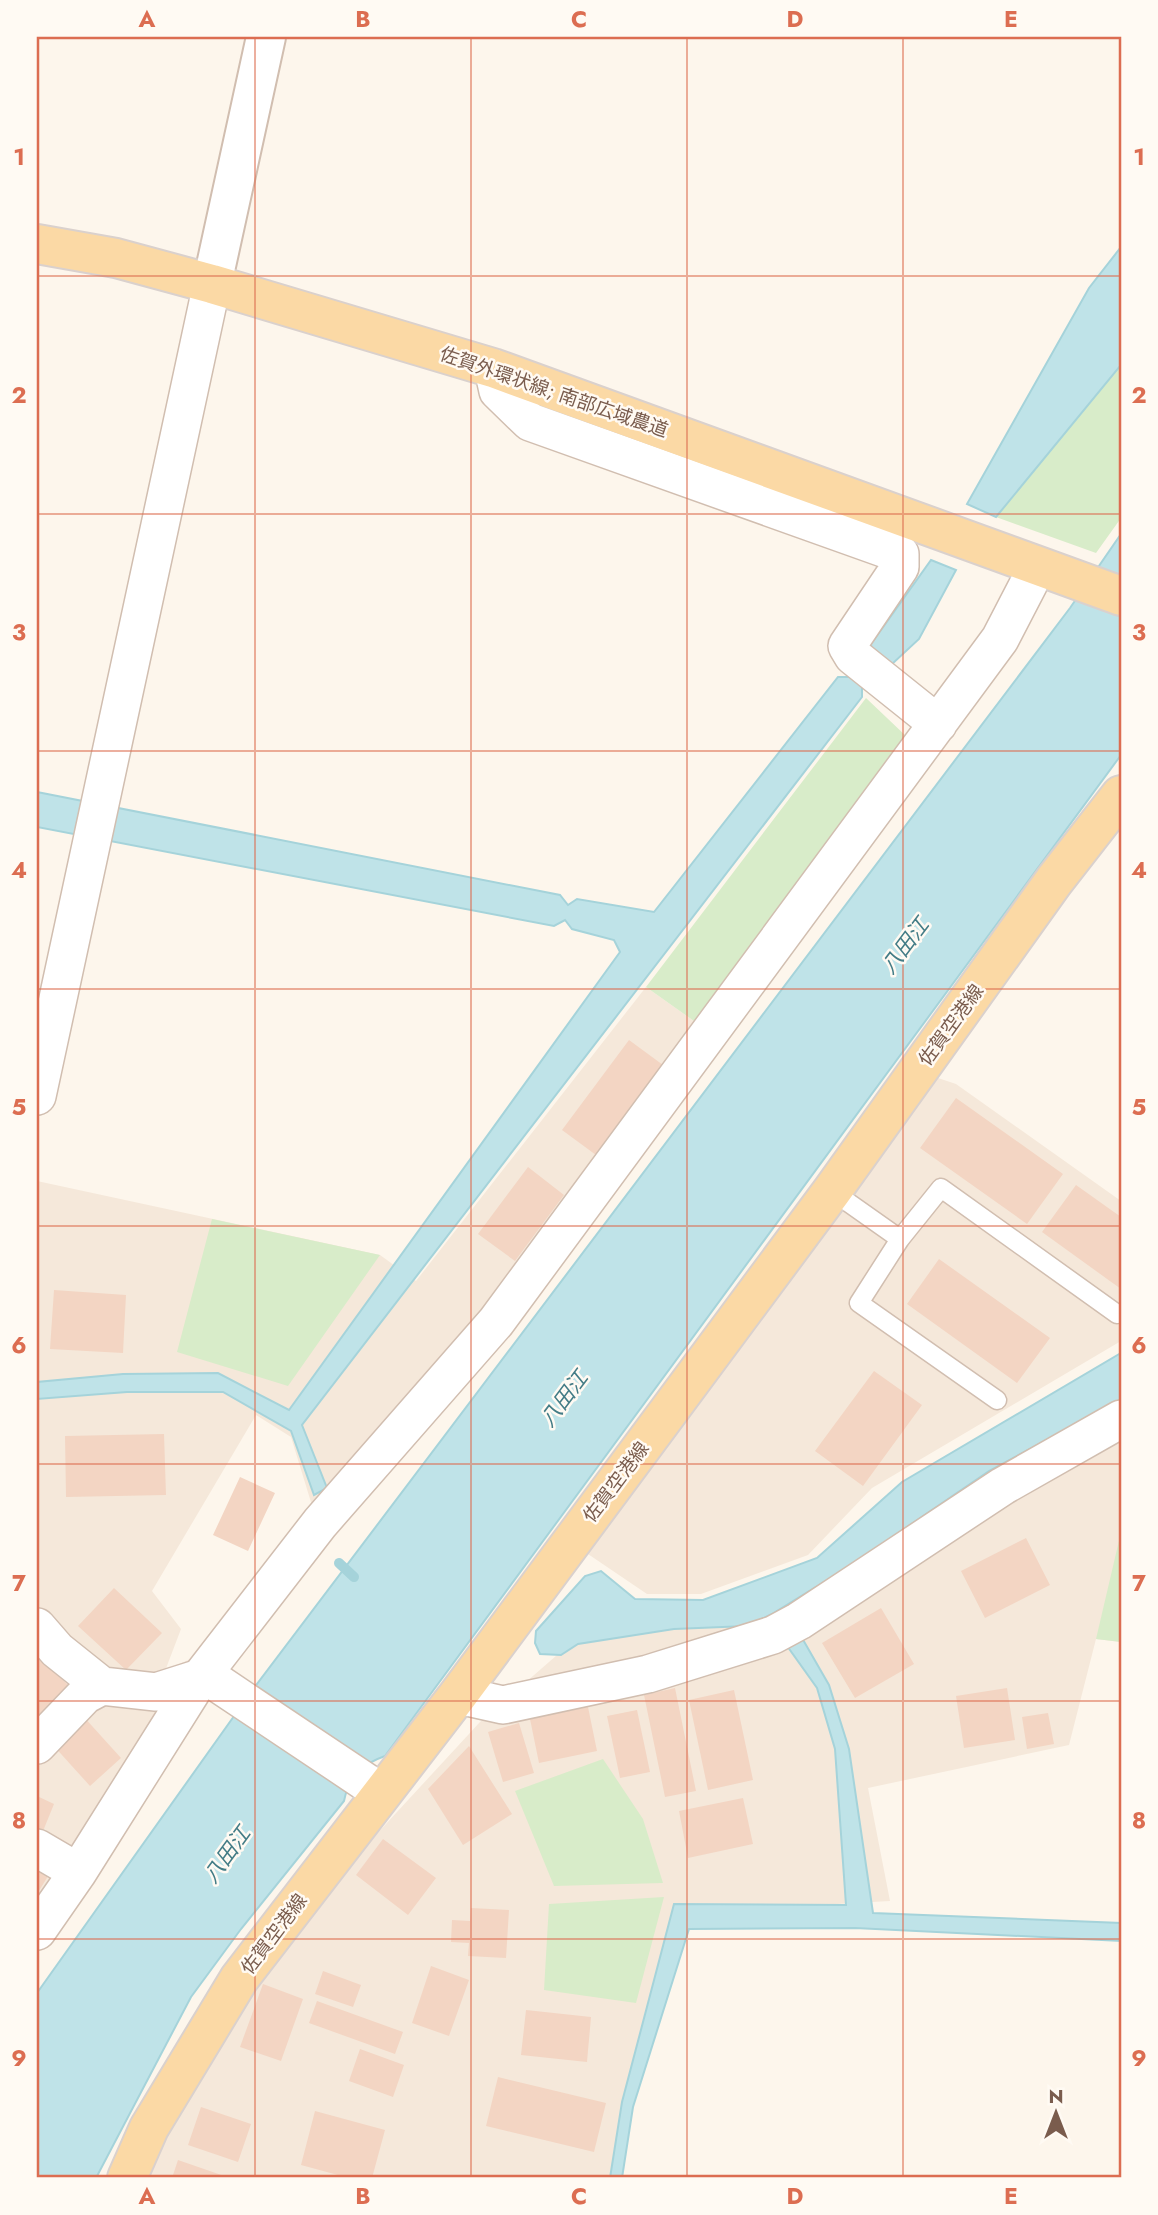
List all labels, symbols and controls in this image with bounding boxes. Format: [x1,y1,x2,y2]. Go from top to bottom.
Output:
text: A [138,2,156,36]
text: B [355,2,371,36]
text: C [571,2,587,36]
text: D [787,2,804,36]
text: E [1004,2,1018,36]
text: 1 [13,140,25,174]
text: 1 [1133,140,1145,174]
street label: 佐賀外環状線; 南部広域農道 [436,340,672,444]
text: 2 [11,378,27,412]
text: 2 [1131,378,1147,412]
text: 3 [12,615,26,649]
text: 3 [1132,615,1146,649]
text: 4 [11,853,27,887]
text: 4 [1131,853,1147,887]
water label: 八田江 [874,910,937,980]
street label: 佐賀空港線 [912,979,990,1071]
text: 5 [12,1090,26,1124]
text: 5 [1132,1090,1146,1124]
text: 6 [11,1328,27,1362]
text: 6 [1131,1328,1147,1362]
water label: 八田江 [533,1363,596,1433]
street label: 佐賀空港線 [577,1436,655,1528]
text: 7 [12,1566,26,1600]
text: 7 [1132,1566,1146,1600]
text: 8 [12,1803,26,1837]
text: 8 [1132,1803,1146,1837]
water label: 八田江 [196,1819,259,1889]
street label: 佐賀空港線 [235,1888,313,1980]
text: 9 [11,2041,27,2075]
text: 9 [1131,2041,1147,2075]
north arrow [1021,2078,1092,2148]
text: N [1048,2083,1064,2110]
text: A [138,2179,156,2213]
text: B [355,2179,371,2213]
text: C [571,2179,587,2213]
text: D [787,2179,804,2213]
text: E [1004,2179,1018,2213]

